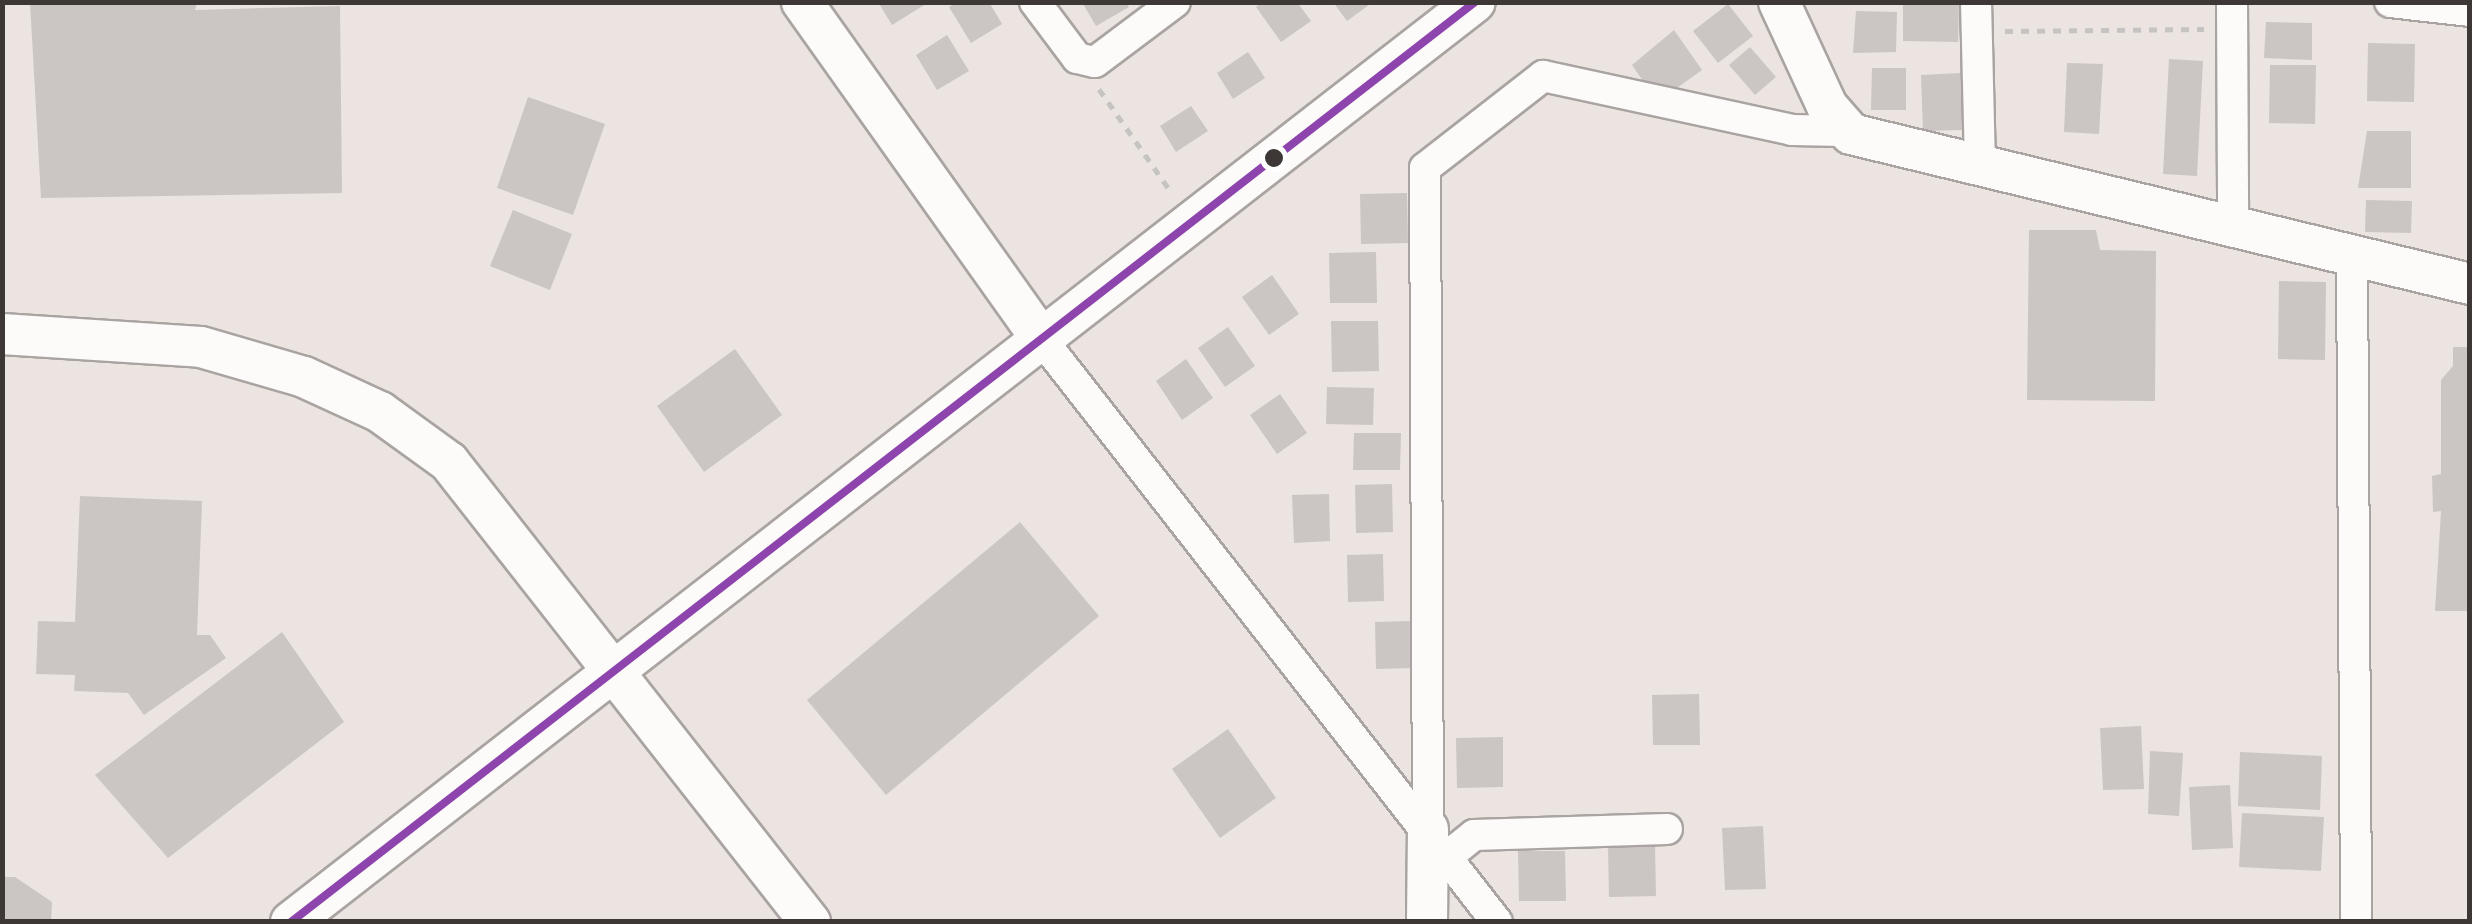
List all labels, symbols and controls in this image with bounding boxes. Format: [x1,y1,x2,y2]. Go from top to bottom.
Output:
unlabelled marker [1264,148,1284,168]

